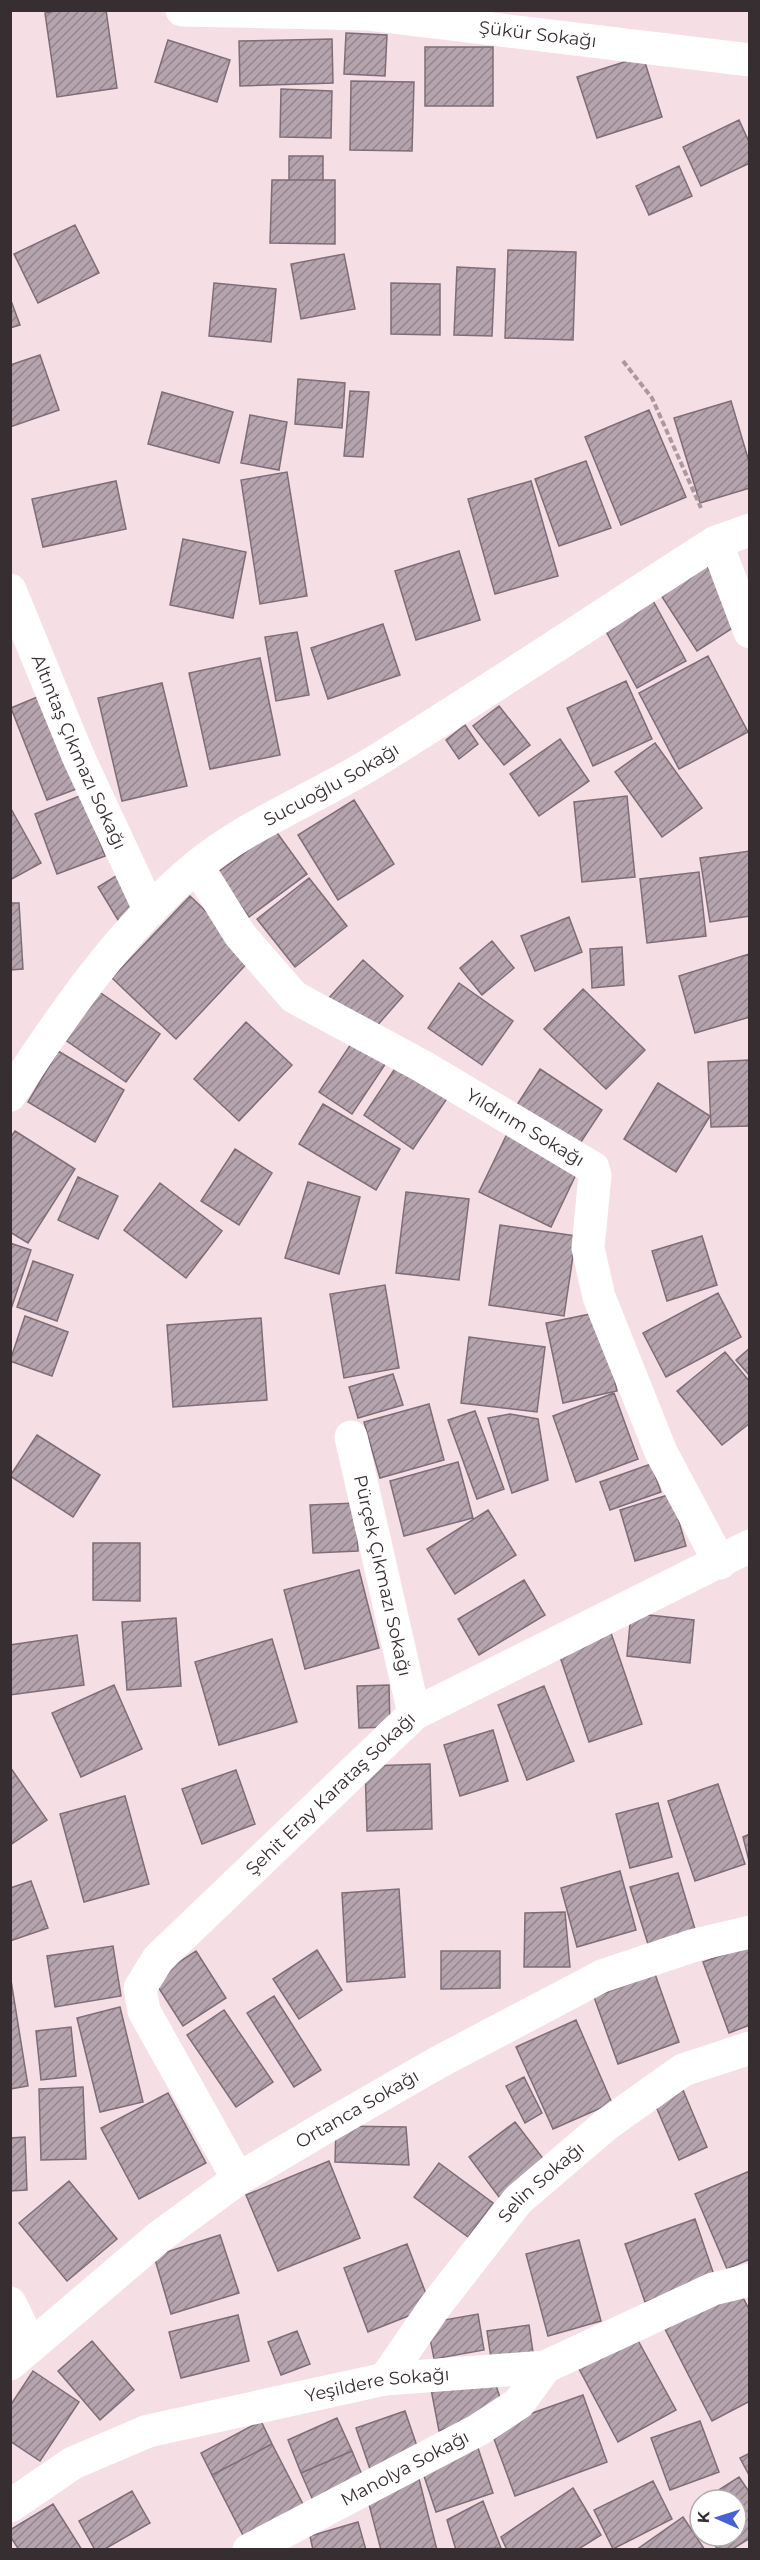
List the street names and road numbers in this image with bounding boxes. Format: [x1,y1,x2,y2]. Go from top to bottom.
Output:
street label: Şükür Sokağı [478,16,598,52]
street label: Altıntaş Çıkmazı Sokağı [27,651,131,853]
street label: Sucuoğlu Sokağı [260,738,403,831]
street label: Yıldırım Sokağı [462,1084,588,1171]
street label: Pürçek Çıkmazı Sokağı [349,1473,416,1678]
street label: Şehit Eray Karataş Sokağı [241,1708,420,1880]
street label: Ortanca Sokağı [292,2065,423,2153]
street label: Selin Sokağı [493,2137,589,2227]
street label: Yeşildere Sokağı [303,2363,450,2407]
street label: Manolya Sokağı [337,2426,473,2511]

